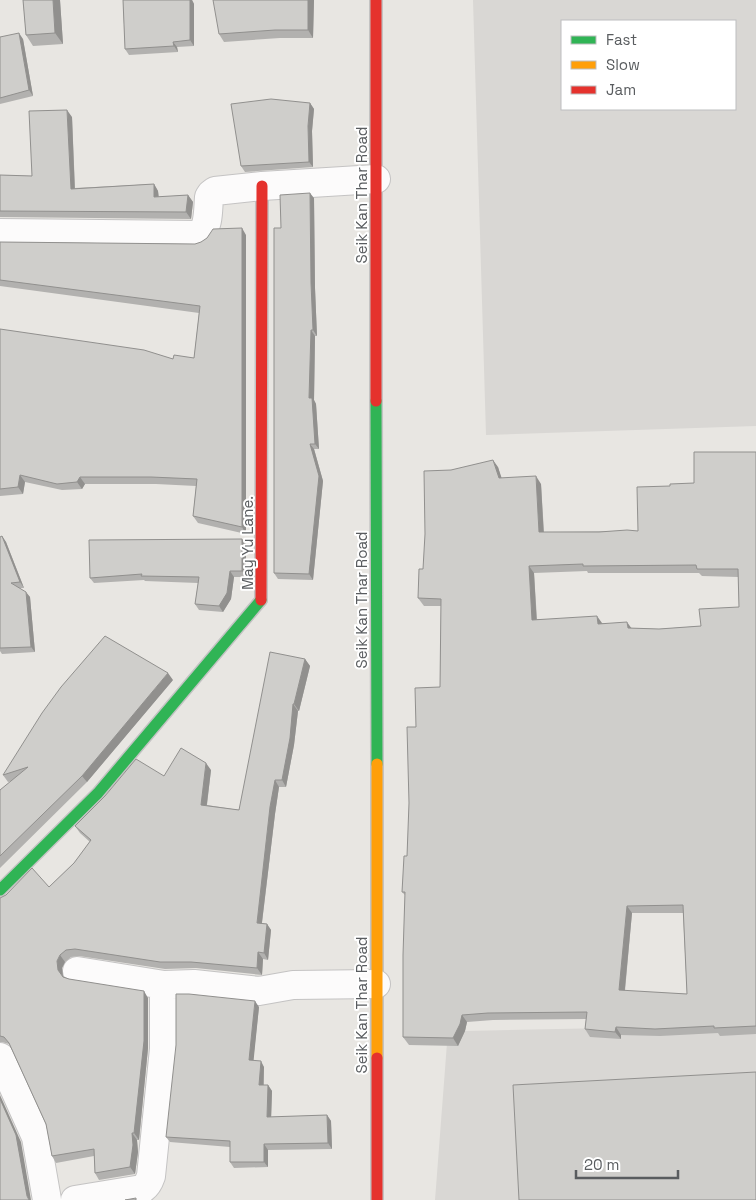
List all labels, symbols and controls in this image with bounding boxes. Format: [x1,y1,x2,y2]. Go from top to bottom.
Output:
legend [561,20,736,110]
text: Fast [606,30,637,49]
text: Slow [606,55,640,74]
text: Jam [606,80,636,99]
street label: Seik Kan Thar Road [352,126,371,264]
street label: May Yu Lane. [238,496,257,590]
street label: Seik Kan Thar Road [352,531,371,669]
street label: Seik Kan Thar Road [352,936,371,1074]
scale bar [576,1148,678,1180]
text: 20 m [584,1155,619,1174]

